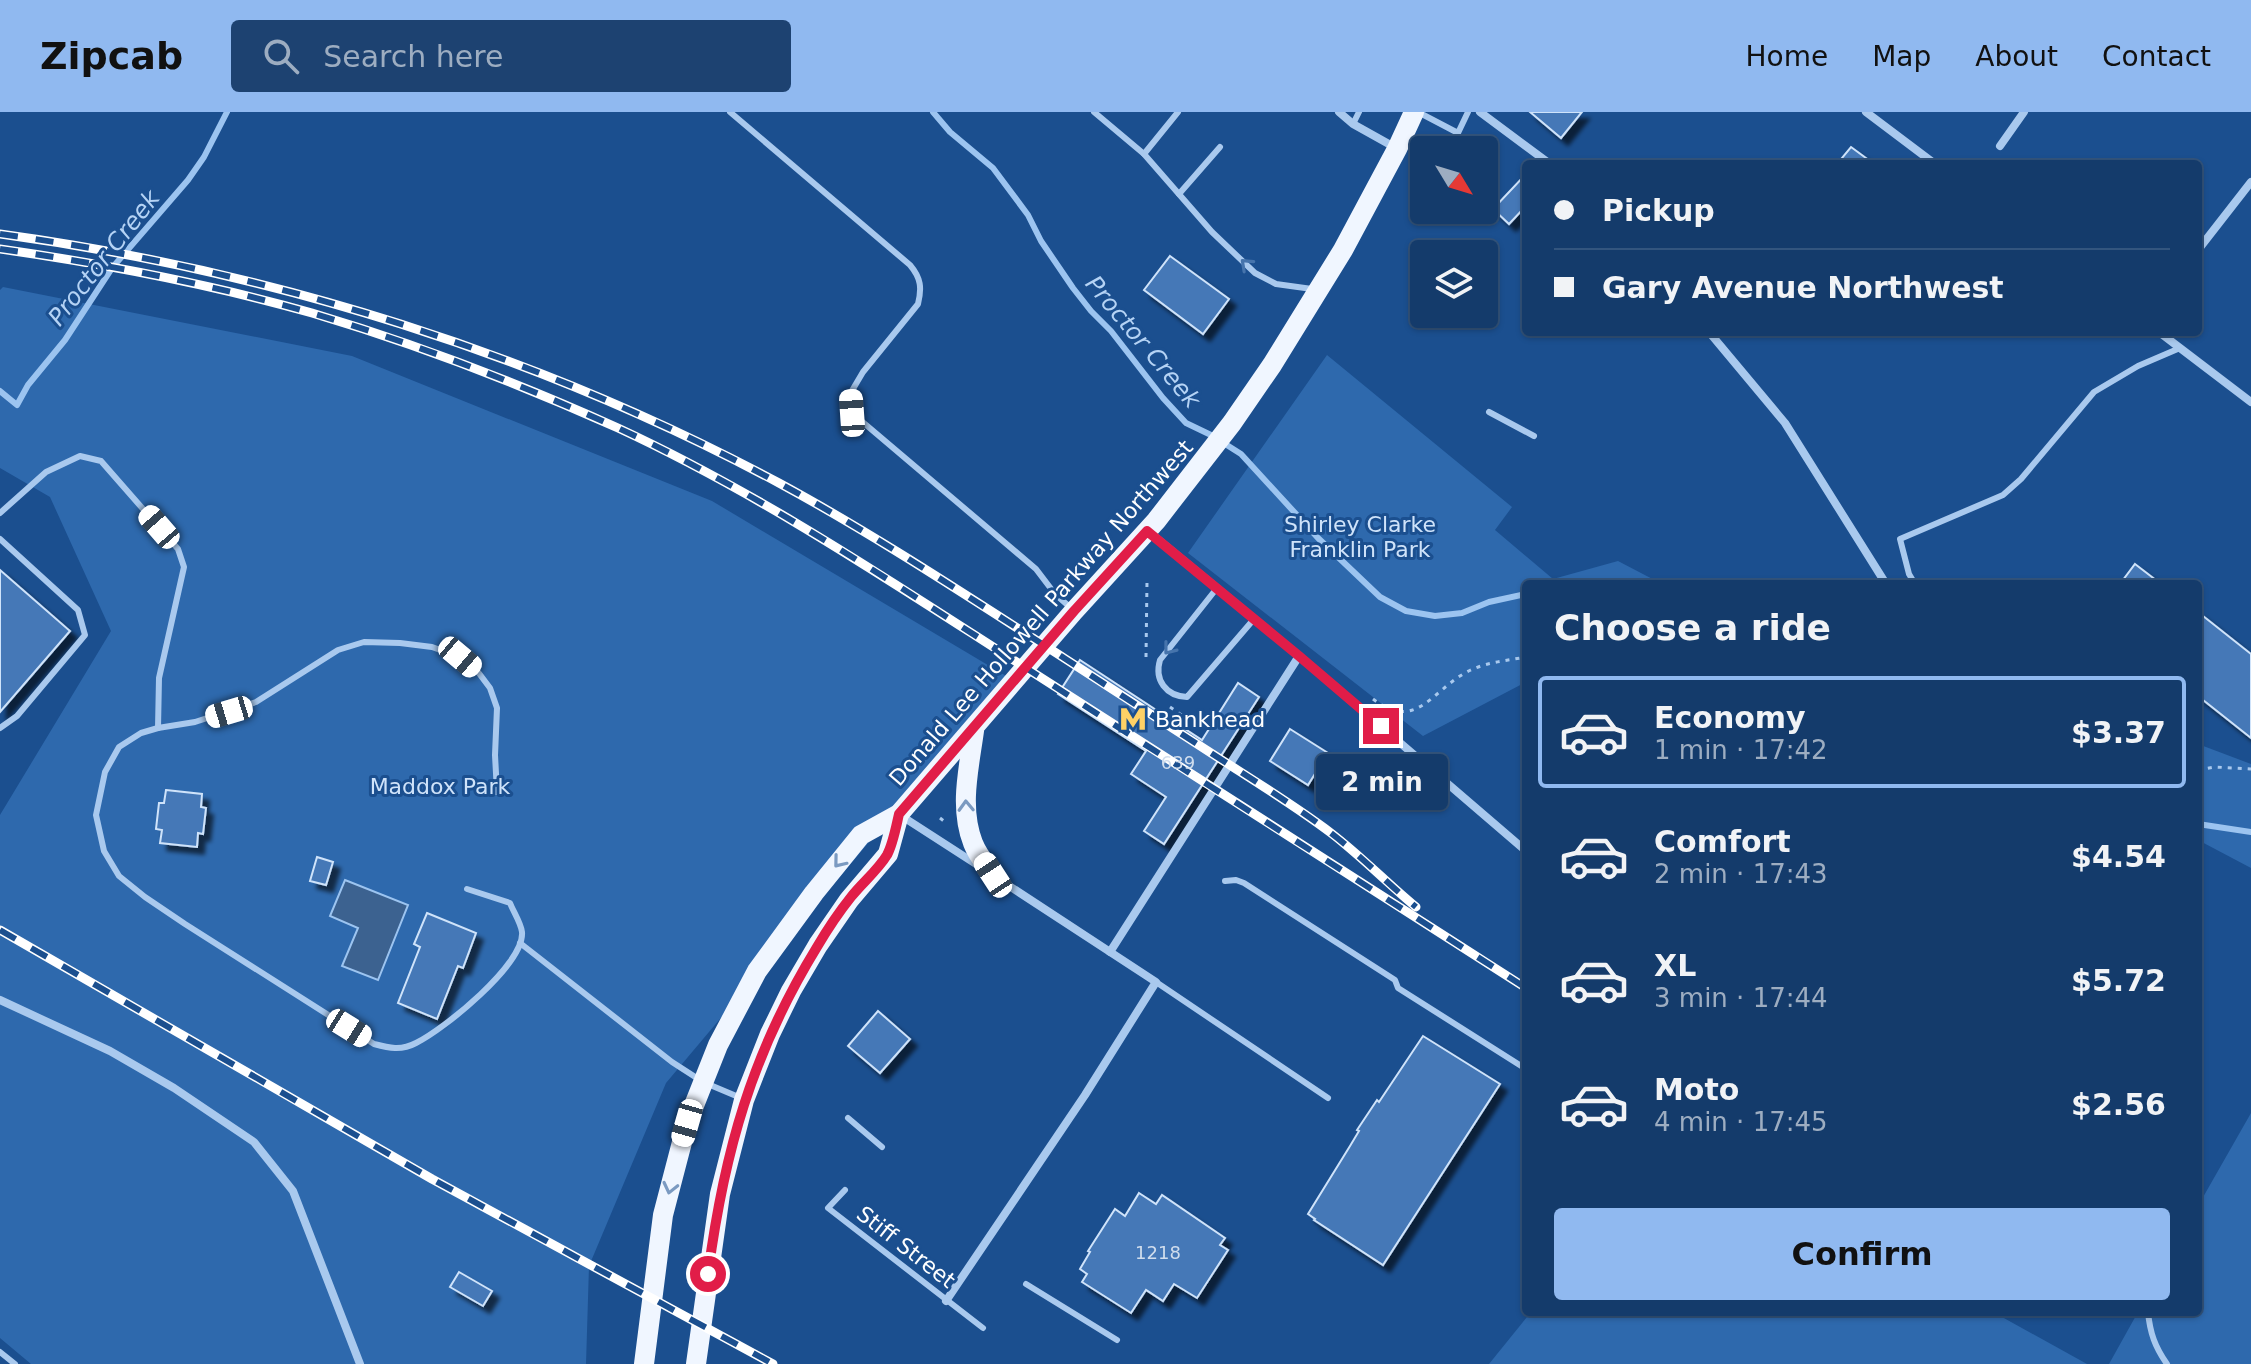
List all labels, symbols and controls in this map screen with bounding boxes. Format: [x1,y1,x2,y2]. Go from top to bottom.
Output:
search box [231,20,791,92]
text: Zipcab [40,34,183,78]
icon: search [259,34,303,78]
text: Search here [323,39,503,74]
text: Home [1745,40,1828,73]
text: Map [1872,40,1931,73]
text: About [1975,40,2058,73]
text: Contact [2102,40,2211,73]
north arrow [1410,136,1498,224]
map controls [1410,136,1498,328]
water label: Proctor Creek [43,184,166,331]
text: Pickup [1602,193,1715,228]
button: layers [1410,240,1498,328]
one-way arrow [1240,259,1255,273]
water label: Proctor Creek [1080,270,1207,415]
text: Gary Avenue Northwest [1602,270,2004,305]
car [838,388,866,438]
street label: Donald Lee Hollowell Parkway Northwest [884,435,1198,791]
car [134,501,184,553]
park label: Shirley Clarke Franklin Park [1284,512,1436,562]
text: Choose a ride [1554,607,1831,648]
car [434,632,486,682]
one-way arrow [1164,640,1178,655]
car [203,694,255,730]
icon: car [1558,696,1630,768]
text: Economy [1654,700,1806,735]
metro station icon: Bankhead [1118,704,1148,734]
place label: Bankhead [1155,707,1265,732]
route end [1363,708,1399,744]
text: $3.37 [2071,715,2166,750]
text: 1 min · 17:42 [1654,735,1828,765]
house number: 639 [1161,752,1195,773]
callout: 2 min [1315,754,1447,810]
text: 2 min [1341,767,1423,797]
park label: Maddox Park [370,774,511,799]
one-way arrow [957,799,974,811]
icon: car [1558,820,1630,892]
text: Comfort [1654,824,1791,859]
text: $4.54 [2071,839,2166,874]
car [970,848,1016,902]
one-way arrow [834,852,849,867]
text: 2 min · 17:43 [1654,859,1828,889]
icon: car [1558,944,1630,1016]
text: XL [1654,948,1696,983]
text: $5.72 [2071,963,2166,998]
text: 3 min · 17:44 [1654,983,1828,1013]
car [322,1005,376,1051]
icon: car [1558,1068,1630,1140]
text: Moto [1654,1072,1739,1107]
text: $2.56 [2071,1087,2166,1122]
car [669,1097,705,1149]
text: 4 min · 17:45 [1654,1107,1828,1137]
one-way arrow [662,1181,679,1195]
street label: Stiff Street [852,1201,960,1293]
button: Confirm [1554,1208,2170,1300]
house number: 1218 [1135,1242,1181,1263]
route start [690,1256,726,1292]

